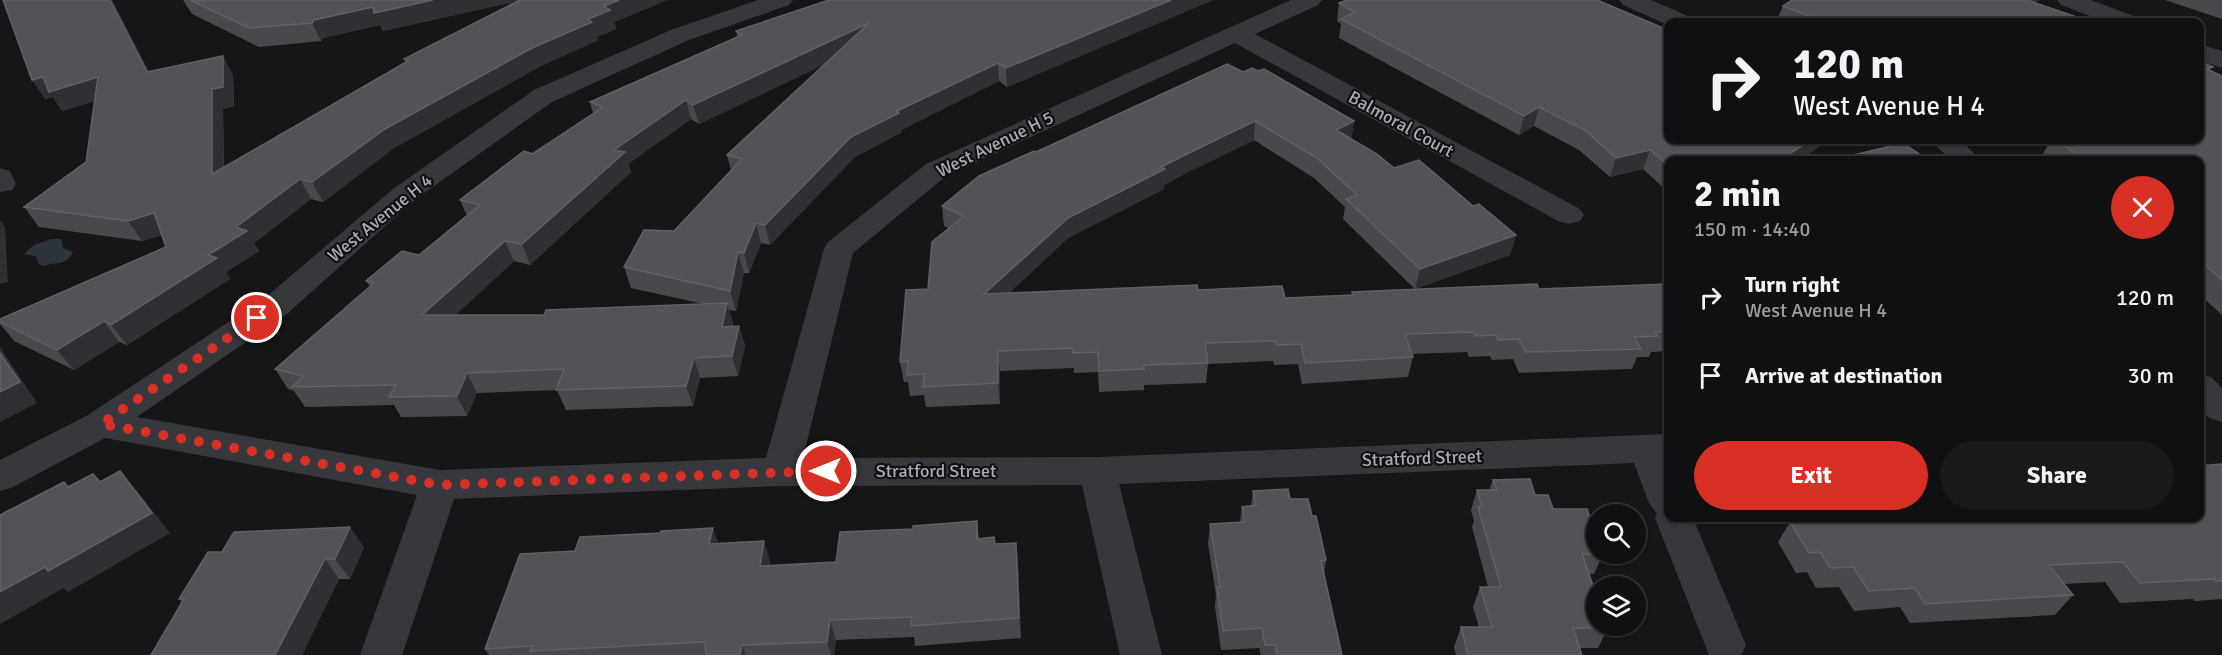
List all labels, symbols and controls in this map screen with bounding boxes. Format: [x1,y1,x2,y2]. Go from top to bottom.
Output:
text: 120 m [1793,39,1904,90]
icon: right [1694,42,1772,120]
street label: Balmoral Court [1344,86,1458,162]
text: West Avenue H 4 [1793,90,1985,123]
street label: West Avenue H 5 [933,106,1057,182]
street label: West Avenue H 4 [323,169,437,267]
text: 2 min [1694,172,1781,217]
button: close [2111,176,2174,239]
text: 150 m · 14:40 [1694,217,1810,242]
text: Turn right [1745,271,1840,298]
icon: right [1694,281,1727,314]
text: 120 m [2116,284,2174,311]
pin [231,292,282,343]
text: West Avenue H 4 [1745,298,1887,323]
icon: arrive [240,301,273,334]
icon: arrive [1694,359,1727,392]
text: Arrive at destination [1745,362,1942,389]
text: 30 m [2128,362,2174,389]
position arrow [794,439,858,503]
button: Exit [1694,441,1928,510]
button: Share [1940,441,2174,510]
street label: Stratford Street [1361,445,1483,471]
street label: Stratford Street [876,460,996,482]
map controls [1586,504,1646,636]
button: search [1586,504,1646,564]
button: layers [1586,576,1646,636]

